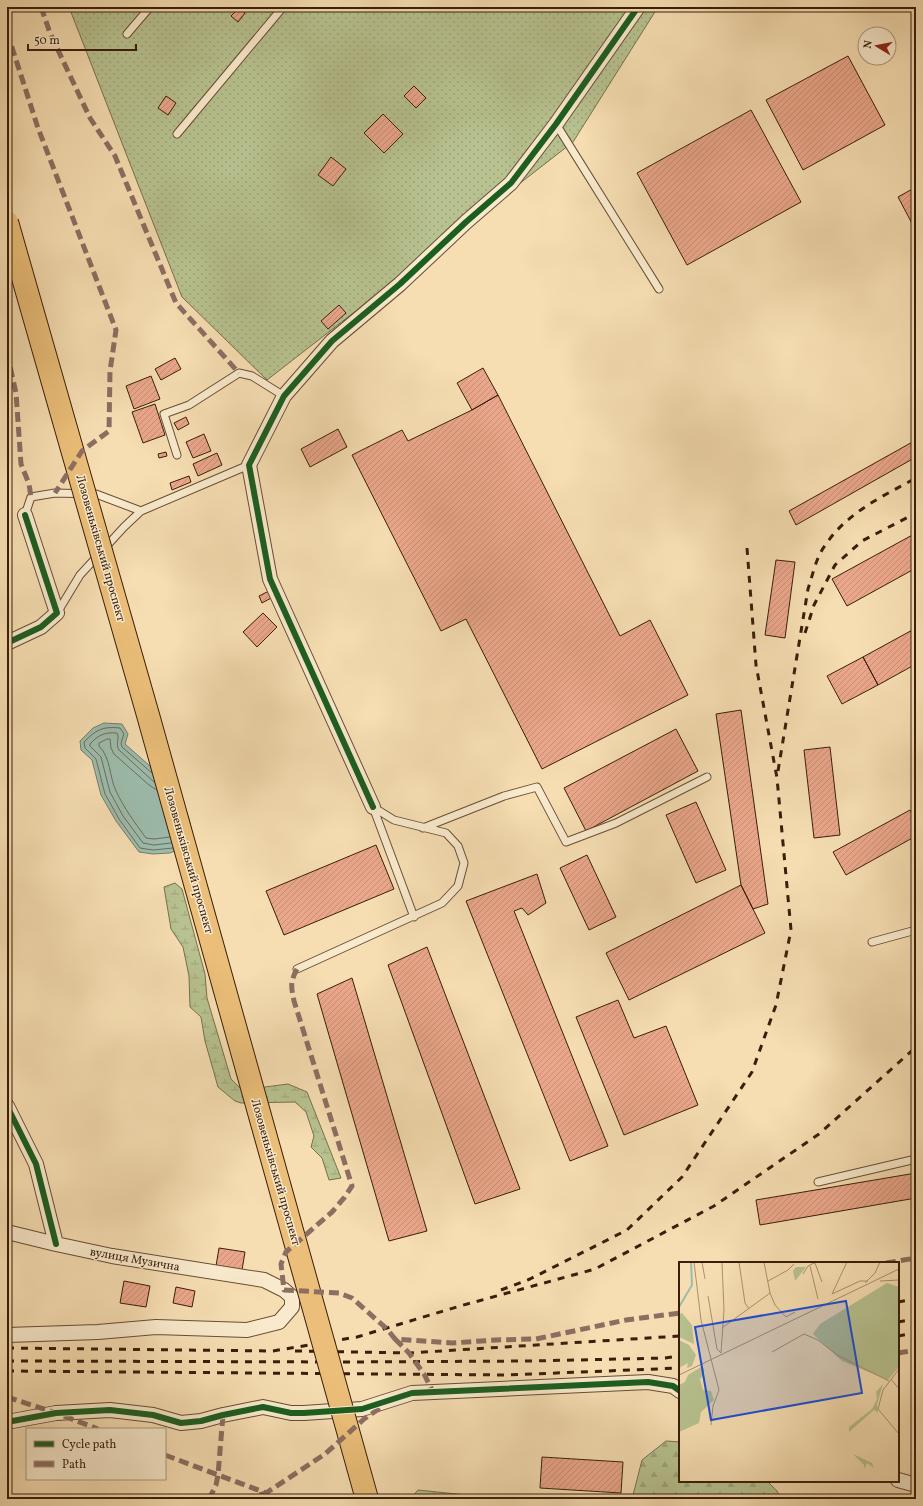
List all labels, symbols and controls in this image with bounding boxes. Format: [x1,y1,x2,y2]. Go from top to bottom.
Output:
scale bar [28,26,136,52]
north arrow [857,26,897,66]
text: 50 m [34,33,60,49]
text: N [861,39,877,50]
street label: Лозовеньківський проспект [71,473,129,624]
street label: Лозовеньківський проспект [159,785,217,936]
street label: Лозовеньківський проспект [246,1097,304,1248]
street label: вулиця Музична [89,1244,181,1276]
inset map [679,1262,899,1482]
legend [26,1428,166,1480]
text: Cycle path [62,1437,117,1453]
text: Path [62,1457,86,1473]

